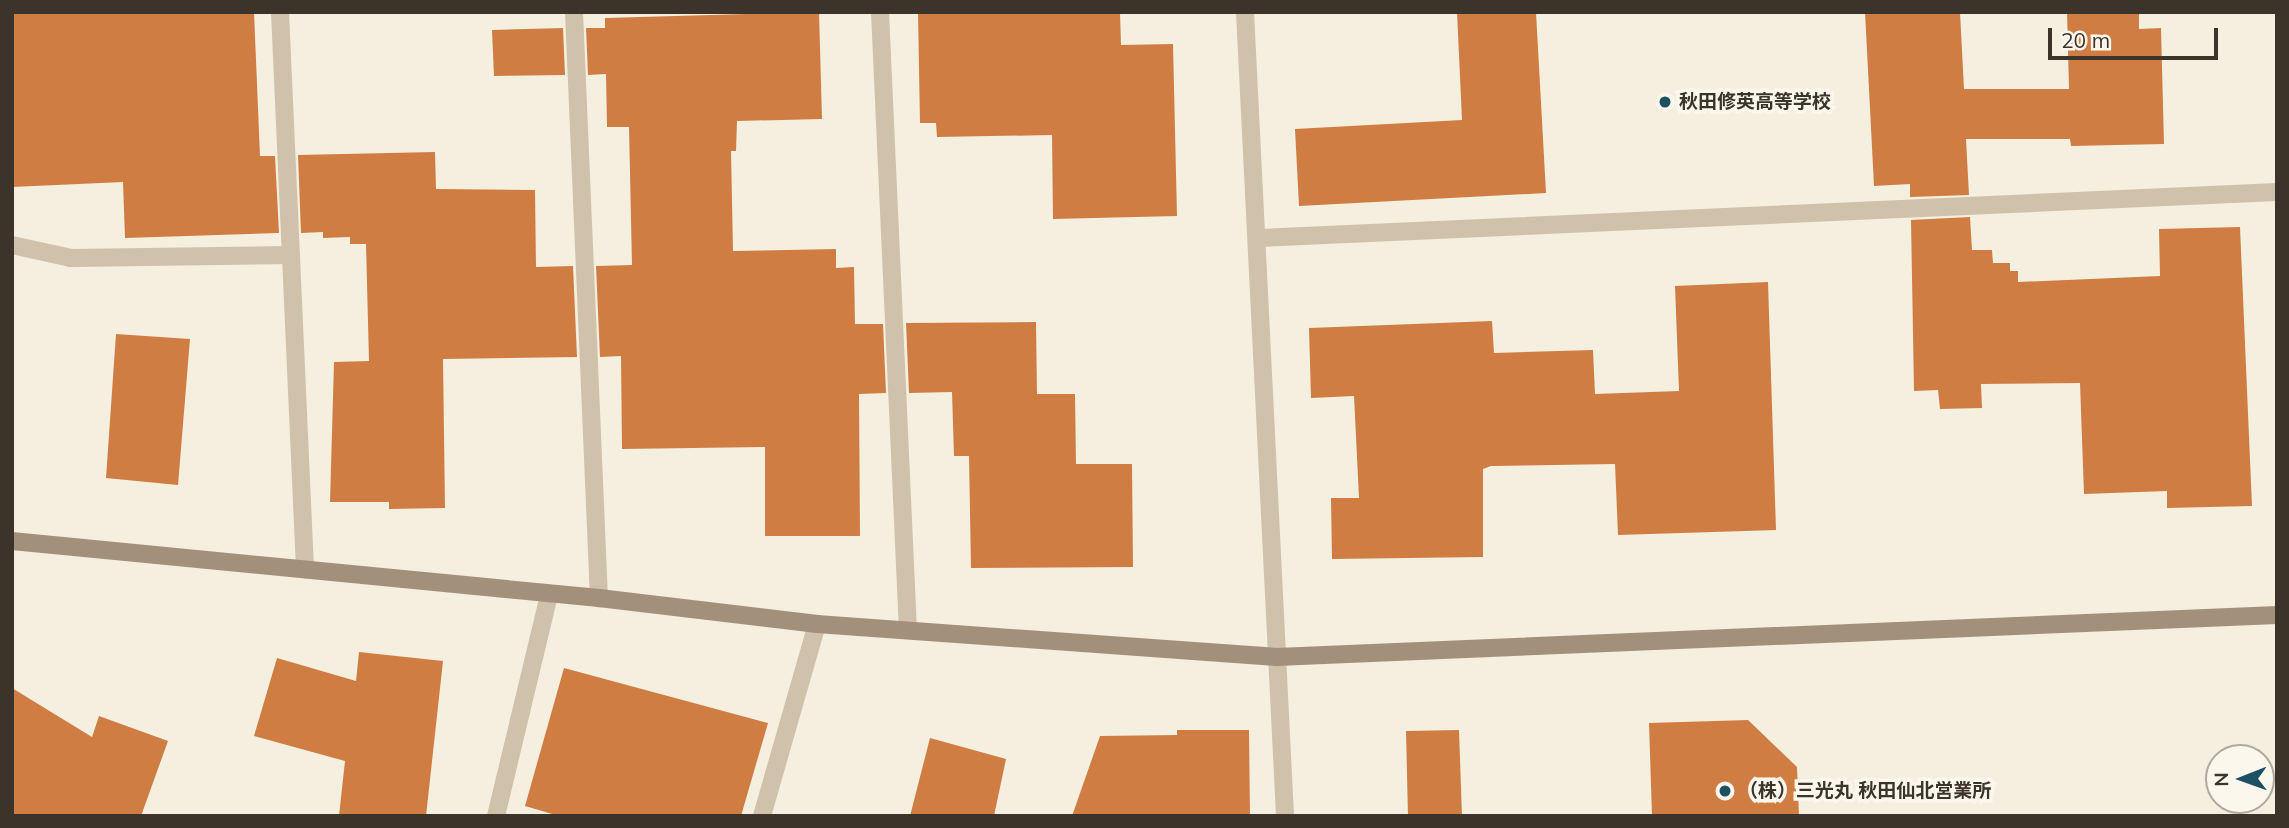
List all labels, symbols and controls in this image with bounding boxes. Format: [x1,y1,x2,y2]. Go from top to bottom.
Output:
scale bar [2051,14,2221,58]
text: 20 m [2061,27,2110,53]
place label: 秋田修英高等学校 [1679,91,1831,113]
marker: 秋田修英高等学校 [1657,94,1673,110]
north arrow [2205,744,2275,814]
text: N [2209,772,2233,787]
place label: （株）三光丸 秋田仙北営業所 [1739,780,1991,802]
marker: （株）三光丸 秋田仙北営業所 [1717,783,1733,799]

